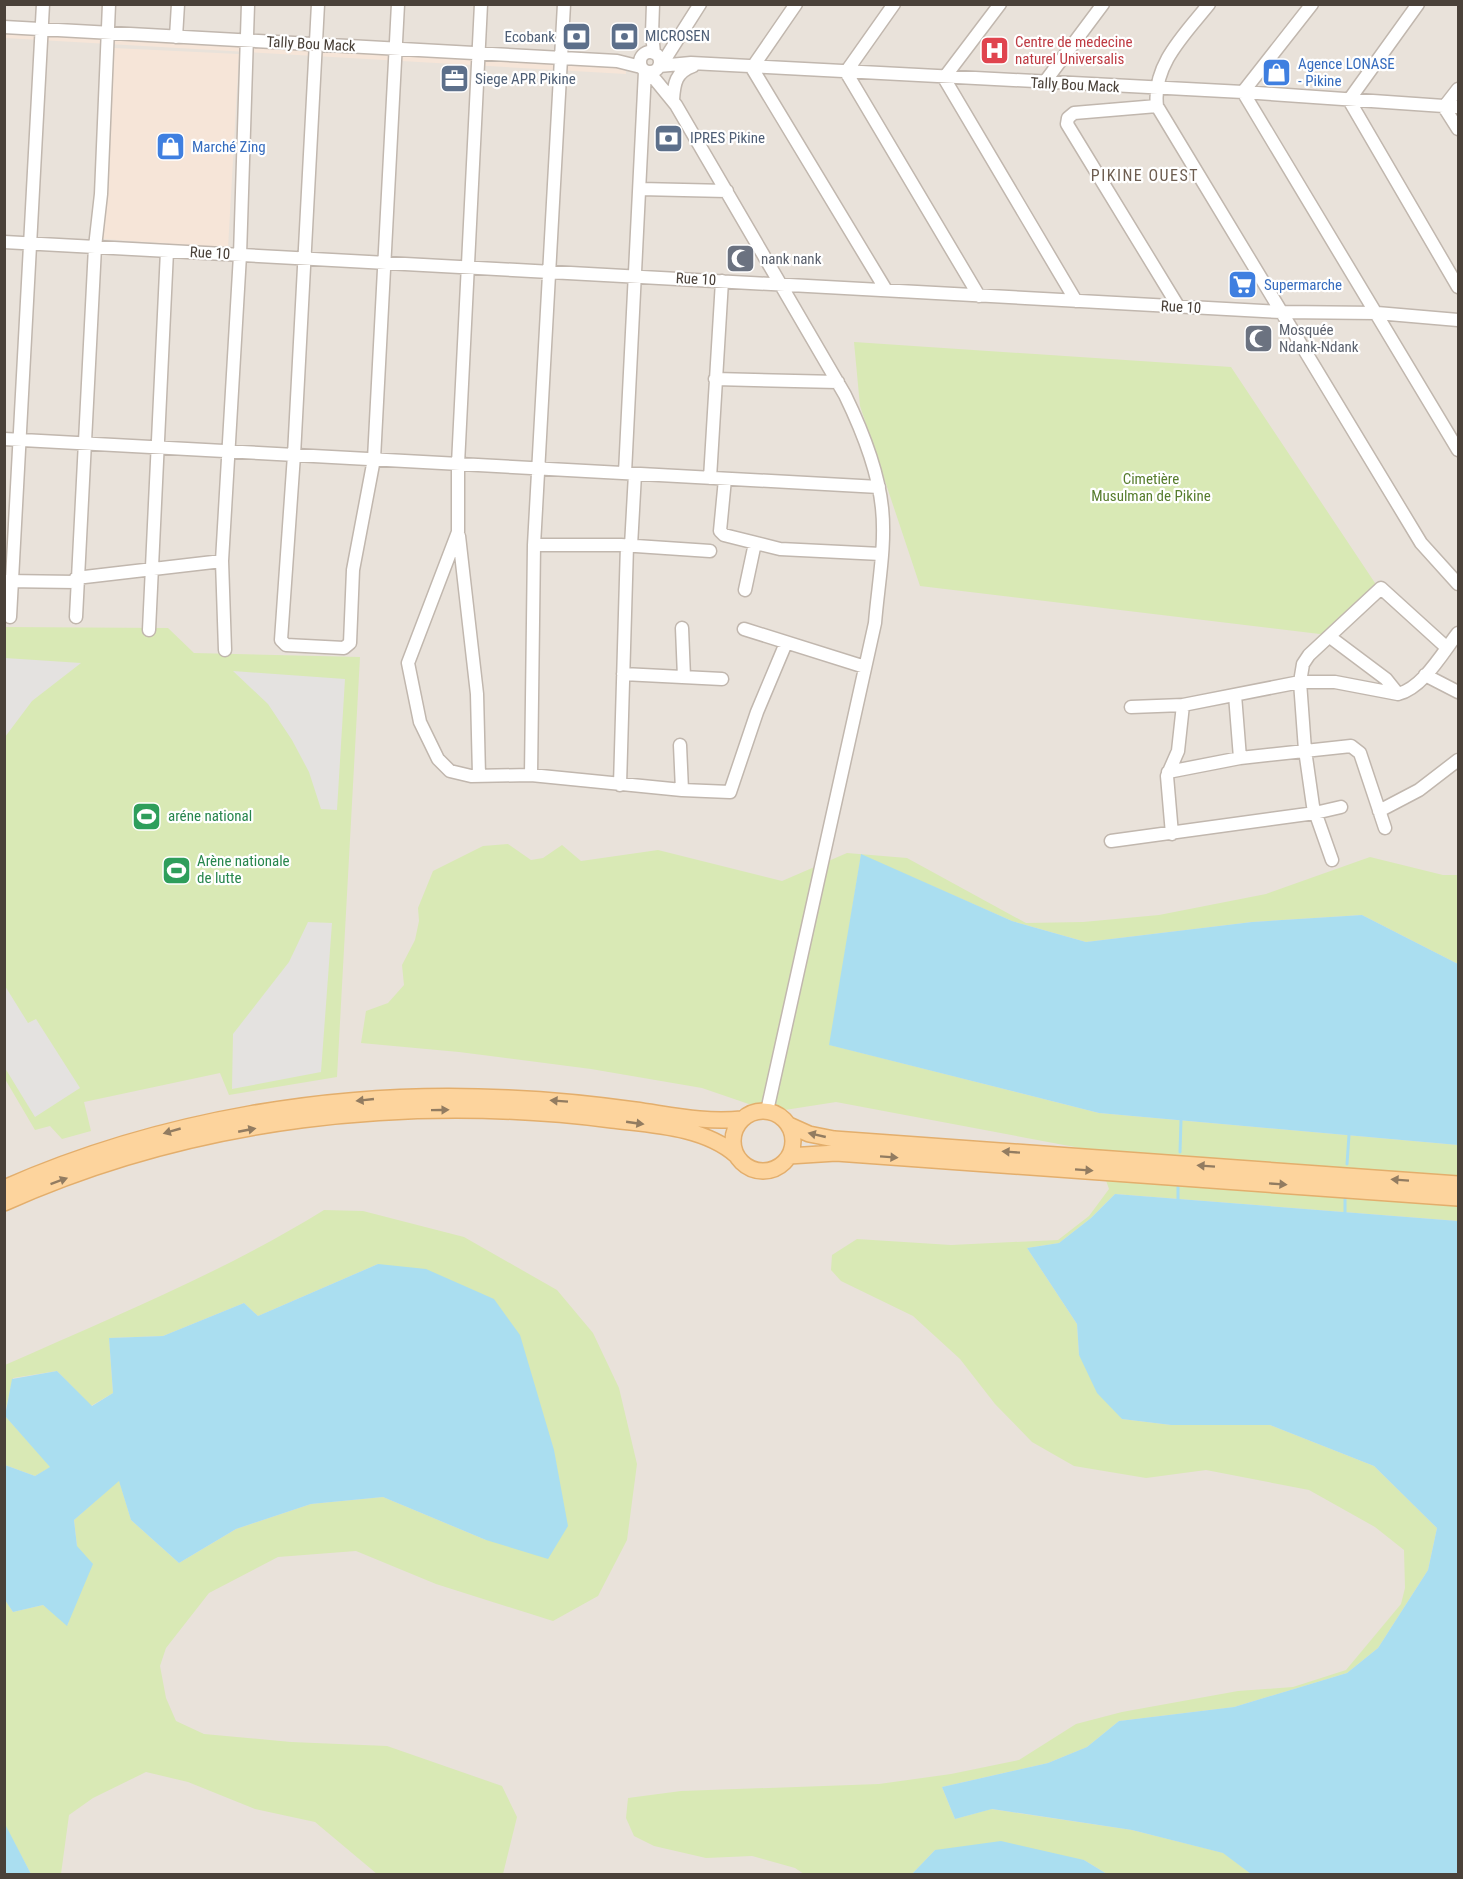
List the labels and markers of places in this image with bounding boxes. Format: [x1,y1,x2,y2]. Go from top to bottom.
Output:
bank icon: MICROSEN [608,20,640,52]
bank icon: Ecobank [560,21,592,53]
place label: MICROSEN [645,27,710,45]
place label: Ecobank [505,28,555,46]
place label: Centre de medecine naturel Universalis [1015,33,1133,68]
hospital icon: Centre de medecine naturel Universalis [978,35,1010,67]
place label: Agence LONASE - Pikine [1298,55,1395,90]
shop icon: Agence LONASE - Pikine [1261,57,1293,89]
office icon: Siege APR Pikine [438,63,470,95]
place label: Siege APR Pikine [475,70,576,88]
bank icon: IPRES Pikine [653,122,685,154]
place label: IPRES Pikine [690,129,765,147]
shop icon: Marché Zing [155,131,187,163]
place label: Marché Zing [192,138,266,156]
mosque icon: nank nank [724,243,756,275]
place label: nank nank [761,250,822,268]
supermarket icon: Supermarche [1227,269,1259,301]
place label: Supermarche [1264,276,1342,294]
place label: Mosquée Ndank-Ndank [1279,321,1359,356]
mosque icon: Mosquée Ndank-Ndank [1242,323,1274,355]
sports icon: aréne national [131,800,163,832]
place label: aréne national [168,807,252,825]
place label: Arène nationale de lutte [197,852,290,887]
sports icon: Arène nationale de lutte [160,854,192,886]

